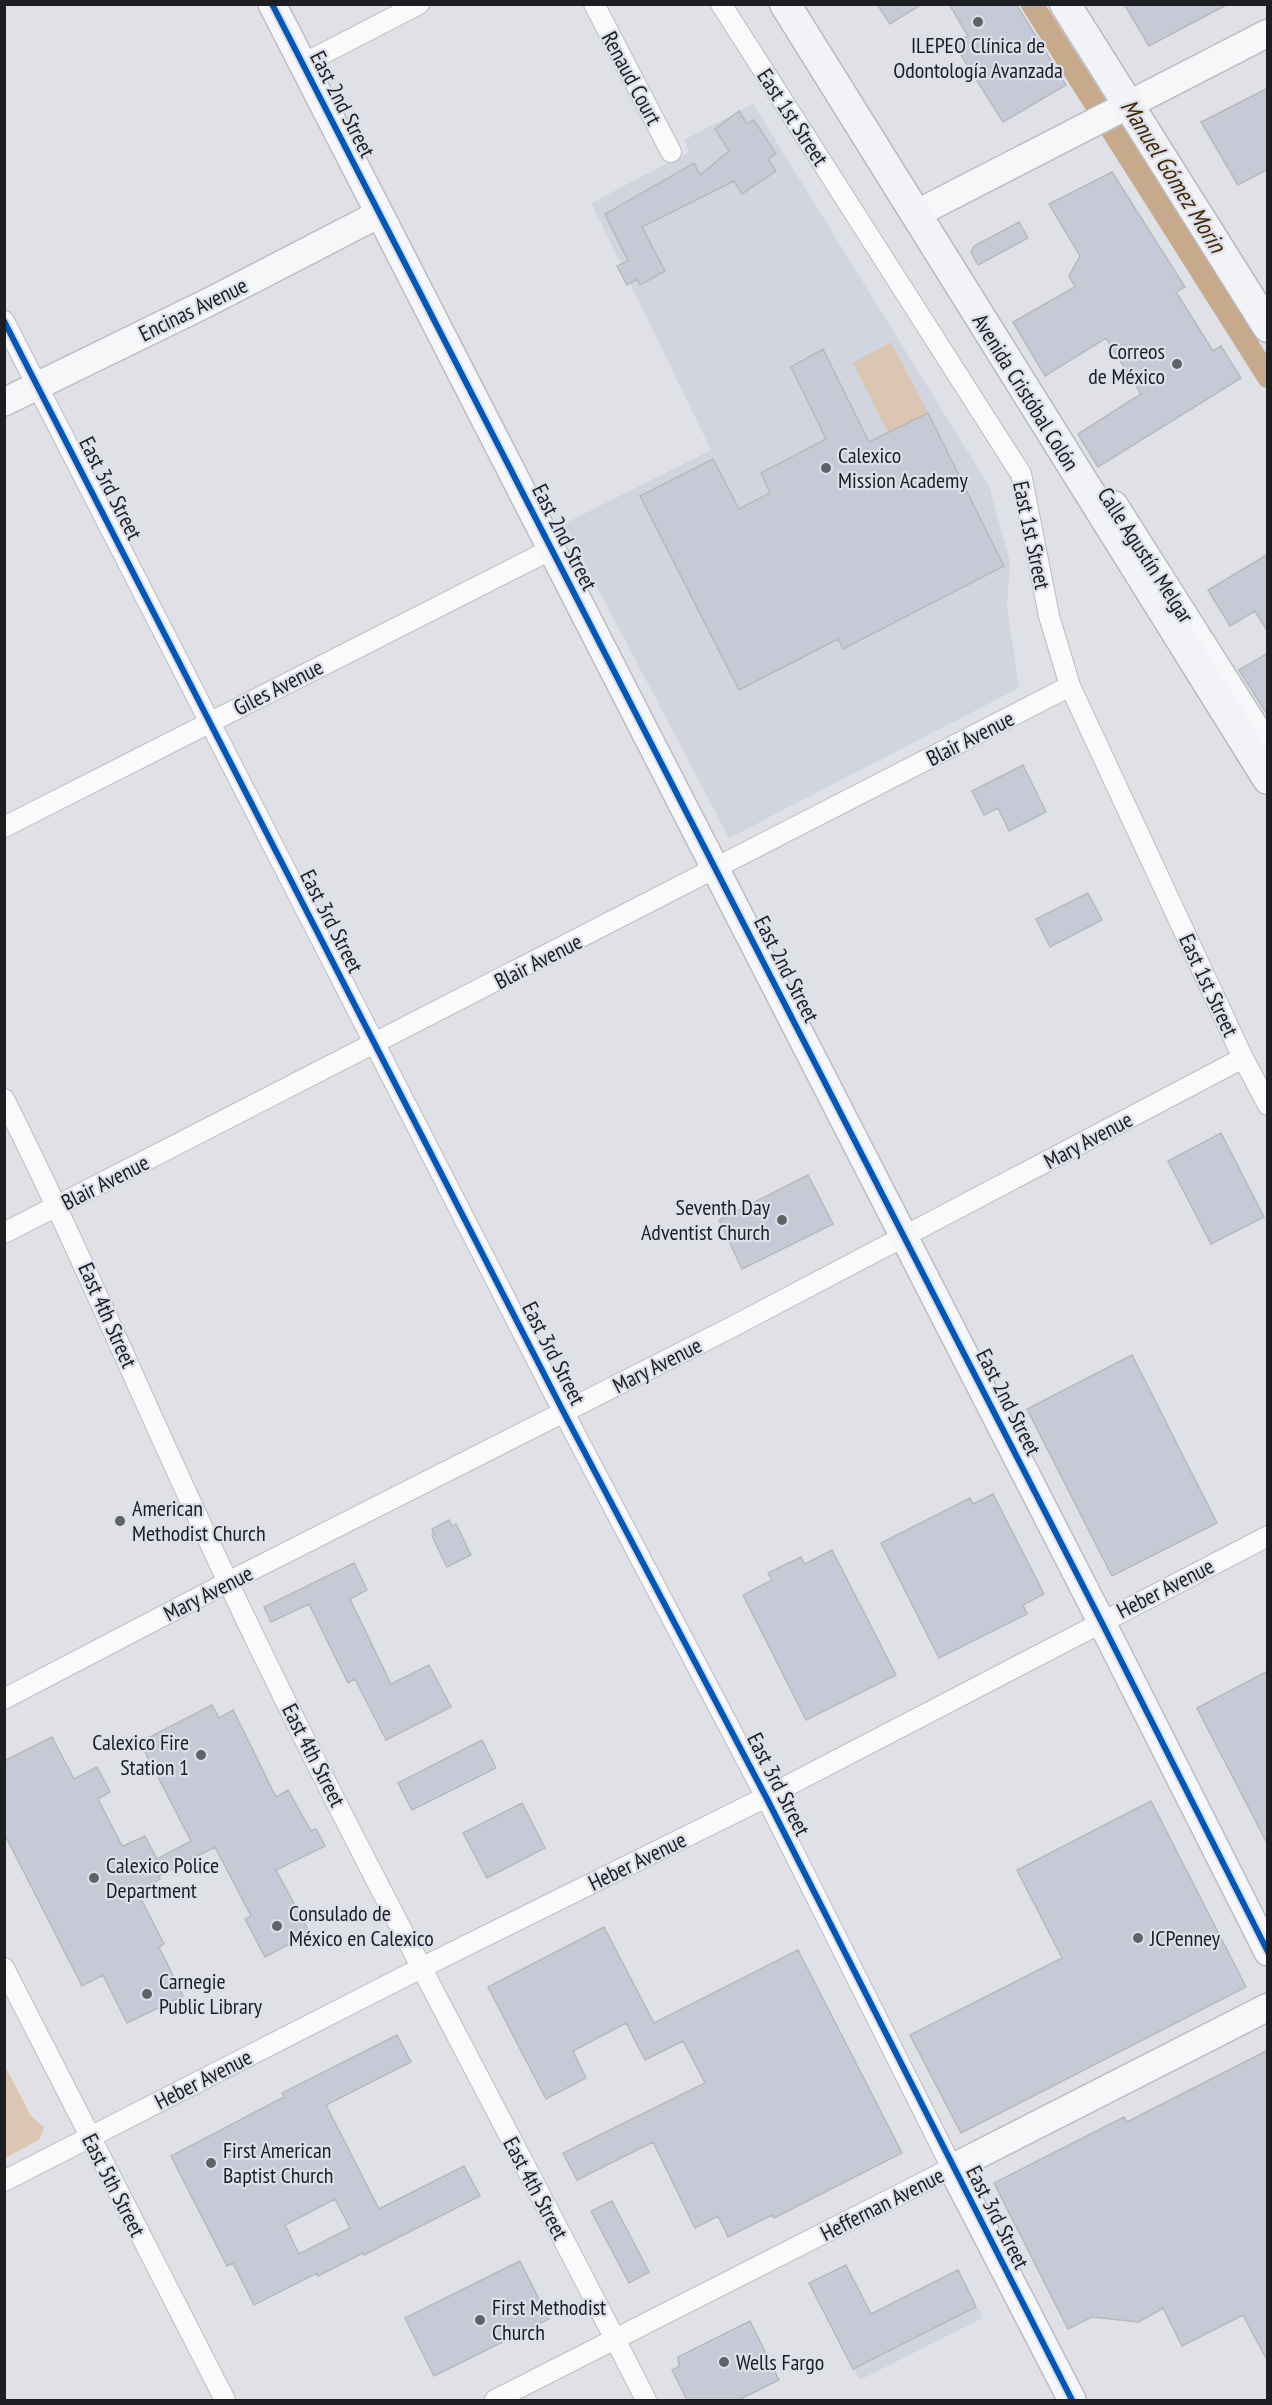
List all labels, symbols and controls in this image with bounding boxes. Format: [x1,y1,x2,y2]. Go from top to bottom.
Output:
marker: ILEPEO Clínica de Odontología Avanzada [971,15,985,29]
street label: Renaud Court [596,26,668,130]
place label: ILEPEO Clínica de Odontología Avanzada [893,31,1063,84]
street label: East 2nd Street [304,46,382,162]
street label: East 1st Street [751,63,835,171]
water label: Manuel Gómez Morin [1114,93,1234,259]
street label: Encinas Avenue [134,271,252,347]
street label: Avenida Cristóbal Colón [967,308,1085,476]
place label: Correos de México [1088,337,1165,390]
marker: Correos de México [1170,357,1184,371]
street label: East 3rd Street [73,432,149,544]
place label: Calexico Mission Academy [838,441,968,494]
marker: Calexico Mission Academy [819,461,833,475]
street label: East 1st Street [1007,478,1057,592]
street label: East 2nd Street [526,479,604,595]
street label: Calle Agustín Melgar [1092,482,1200,628]
street label: Giles Avenue [228,653,328,721]
street label: Blair Avenue [921,704,1019,772]
street label: East 3rd Street [294,865,370,977]
street label: East 2nd Street [748,911,826,1027]
street label: Blair Avenue [489,927,587,995]
street label: East 1st Street [1173,929,1245,1041]
street label: Mary Avenue [1039,1105,1137,1175]
street label: Blair Avenue [56,1148,154,1216]
place label: Seventh Day Adventist Church [641,1193,771,1246]
marker: Seventh Day Adventist Church [775,1213,789,1227]
street label: East 4th Street [72,1258,144,1372]
street label: East 3rd Street [516,1297,592,1409]
street label: Mary Avenue [608,1331,706,1399]
street label: East 2nd Street [970,1344,1048,1460]
place label: American Methodist Church [132,1494,266,1547]
marker: American Methodist Church [113,1514,127,1528]
street label: Heber Avenue [1112,1552,1218,1624]
street label: Mary Avenue [159,1559,257,1627]
street label: East 4th Street [276,1699,352,1811]
place label: Calexico Fire Station 1 [92,1728,189,1781]
street label: East 3rd Street [741,1728,817,1840]
marker: Calexico Fire Station 1 [194,1748,208,1762]
street label: Heber Avenue [584,1825,690,1897]
place label: Calexico Police Department [106,1851,219,1904]
marker: Calexico Police Department [87,1871,101,1885]
place label: Consulado de México en Calexico [289,1899,434,1952]
marker: Consulado de México en Calexico [270,1919,284,1933]
place label: JCPenney [1149,1924,1221,1952]
marker: JCPenney [1131,1931,1145,1945]
place label: Carnegie Public Library [159,1967,263,2020]
marker: Carnegie Public Library [140,1987,154,2001]
street label: Heber Avenue [150,2043,256,2115]
street label: East 5th Street [76,2129,152,2241]
street label: East 4th Street [497,2132,575,2244]
place label: First American Baptist Church [223,2136,334,2189]
marker: First American Baptist Church [204,2156,218,2170]
street label: Heffernan Avenue [816,2161,948,2247]
street label: East 3rd Street [960,2161,1036,2273]
place label: First Methodist Church [492,2293,606,2346]
marker: First Methodist Church [473,2313,487,2327]
place label: Wells Fargo [736,2348,824,2376]
marker: Wells Fargo [717,2355,731,2369]

